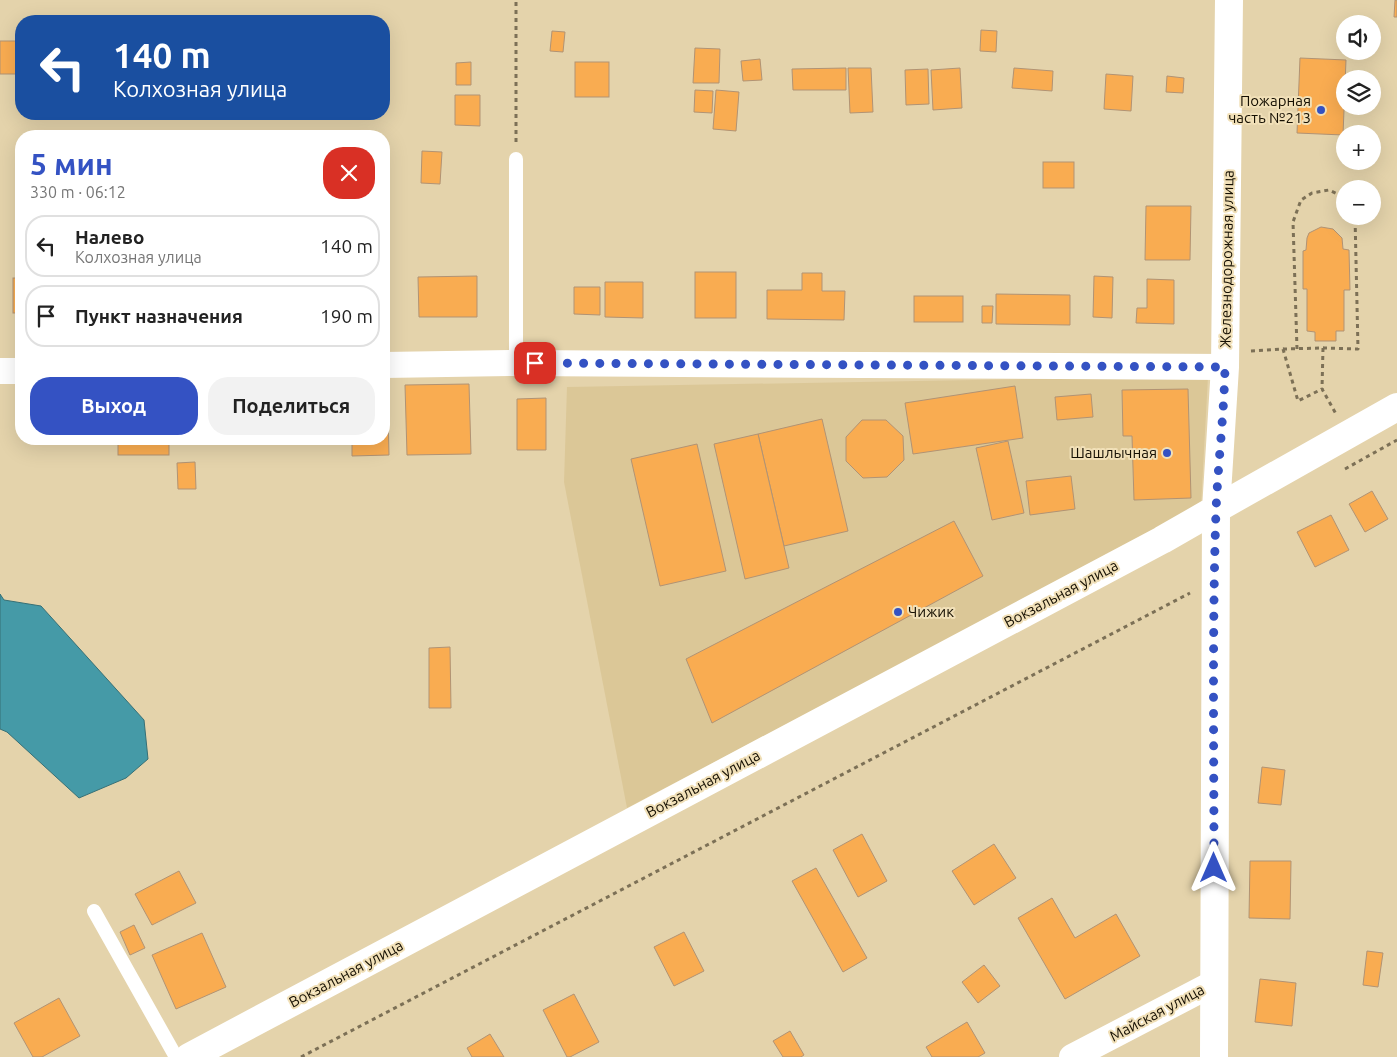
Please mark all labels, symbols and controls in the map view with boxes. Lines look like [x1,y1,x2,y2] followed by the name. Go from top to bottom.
[1336,15,1381,225] map controls
[1336,15,1381,60] button: sound
[30,35,95,100] icon: left
[113,35,211,75] text: 140 m
[1336,70,1381,115] button: layers
[113,76,287,101] text: Колхозная улица
[1229,92,1311,126] place label: Пожарная часть №213
[1315,104,1327,116] marker: Пожарная часть №213
[1336,125,1381,170] button: +
[30,147,113,181] text: 5 мин
[323,147,375,199] button: close
[1216,170,1237,348] street label: Железнодорожная улица
[1336,180,1381,225] button: −
[30,183,126,201] text: 330 m · 06:12
[75,226,144,248] text: Налево
[32,232,60,260] icon: left
[320,235,373,257] text: 140 m
[75,248,202,266] text: Колхозная улица
[32,302,60,330] icon: arrive
[75,305,243,327] text: Пункт назначения
[320,305,373,327] text: 190 m
[514,342,556,384] pin
[521,349,549,377] icon: arrive
[30,377,198,435] button: Выход
[208,377,375,435] button: Поделиться
[1070,444,1157,461] place label: Шашлычная
[1161,447,1173,459] marker: Шашлычная
[1001,556,1121,631] street label: Вокзальная улица
[908,603,954,620] place label: Чижик
[892,606,904,618] marker: Чижик
[643,746,763,821] street label: Вокзальная улица
[1187,841,1239,893] position arrow
[286,936,406,1011] street label: Вокзальная улица
[1107,981,1207,1045] street label: Майская улица

